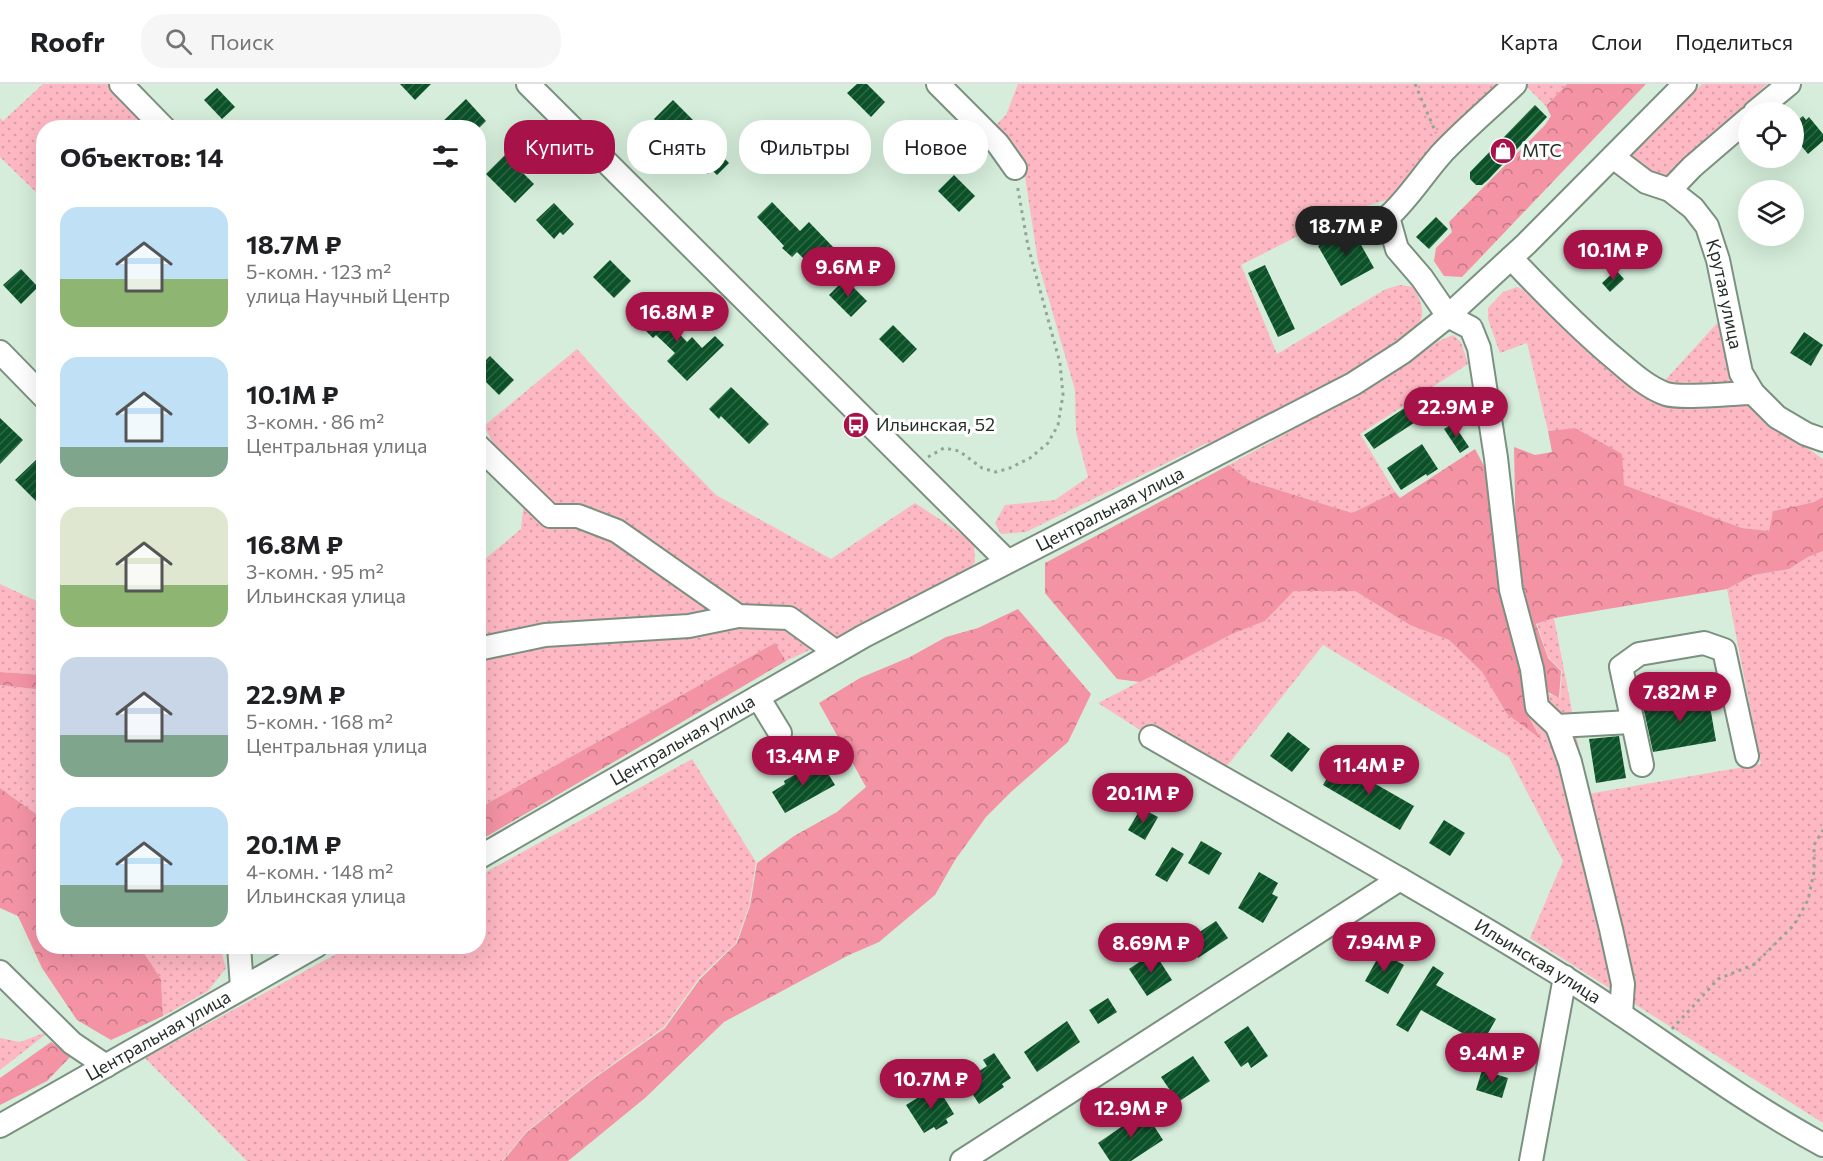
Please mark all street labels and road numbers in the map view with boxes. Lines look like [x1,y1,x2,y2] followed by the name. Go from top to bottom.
[1702,236,1748,351] street label: Крутая улица
[1032,461,1187,556] street label: Центральная улица
[606,689,758,790] street label: Центральная улица
[1471,914,1605,1008] street label: Ильинская улица
[81,985,234,1085] street label: Центральная улица

